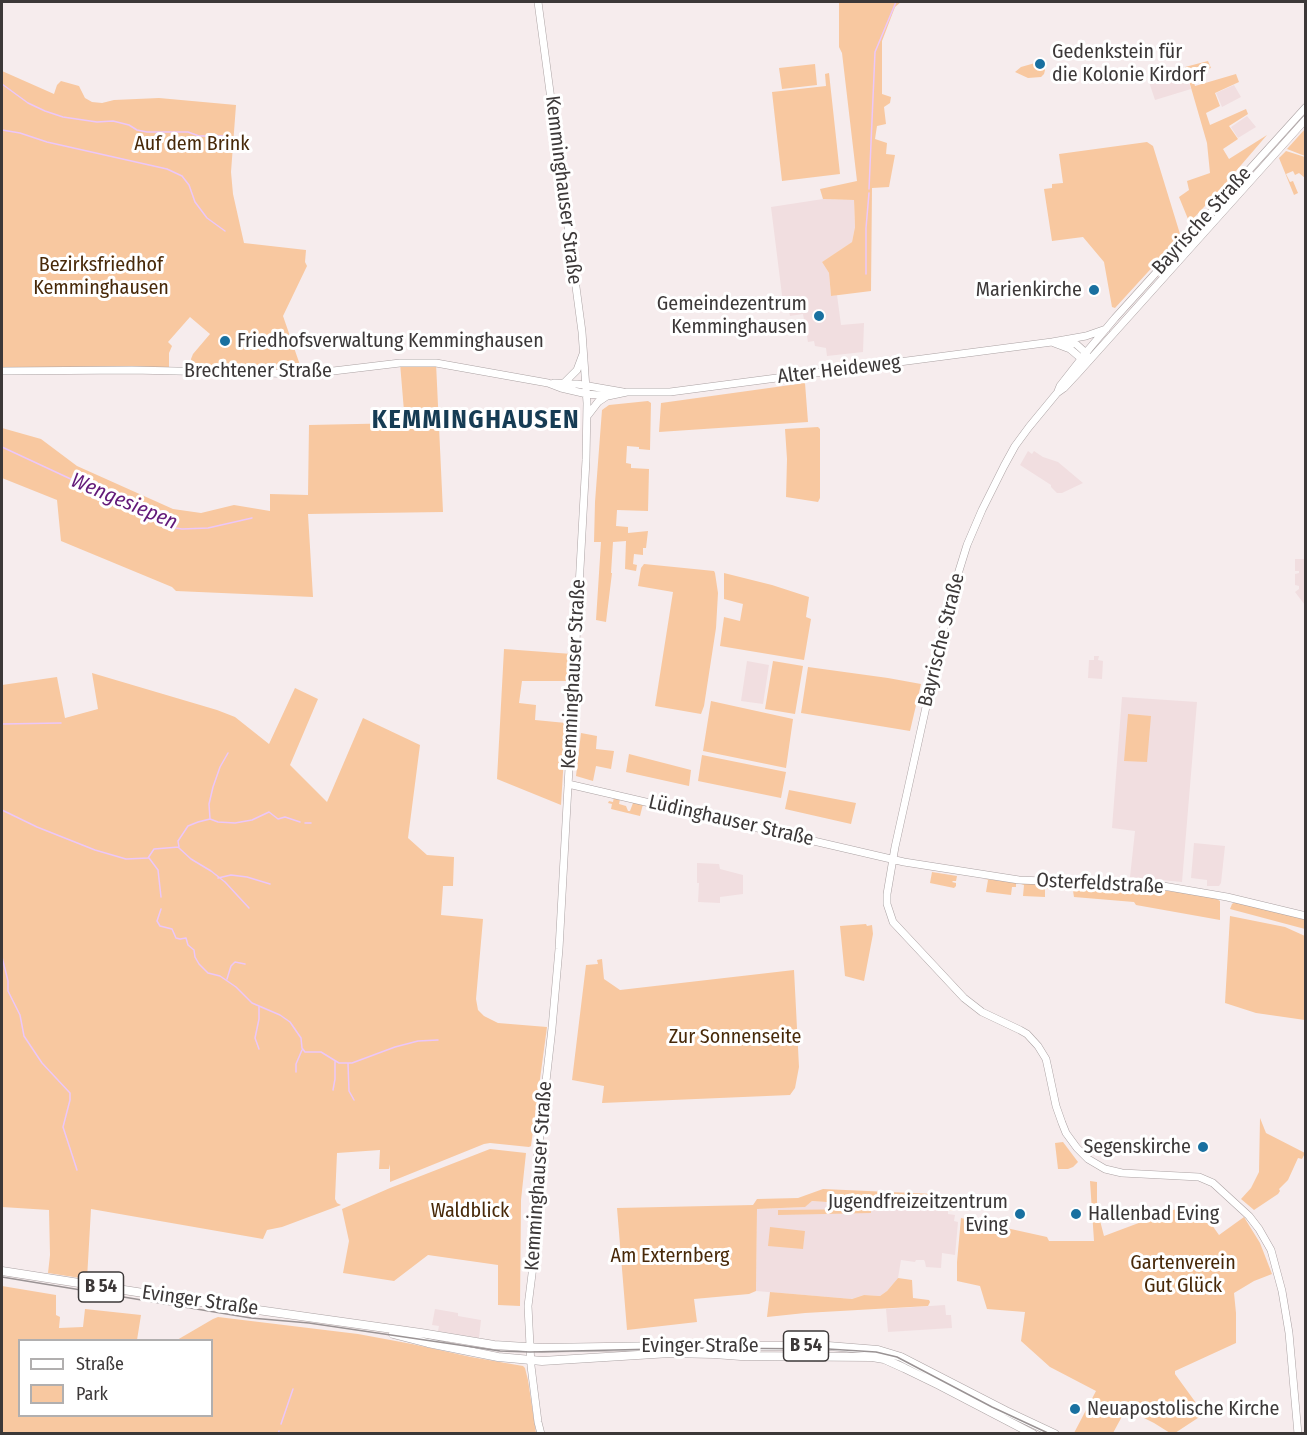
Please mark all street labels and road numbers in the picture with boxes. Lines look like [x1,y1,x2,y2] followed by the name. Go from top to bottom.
[540,94,586,286] street label: Kemminghauser Straße
[1147,162,1257,280] street label: Bayrische Straße
[776,351,902,389] street label: Alter Heideweg
[184,359,332,383] street label: Brechtener Straße
[914,571,970,709] street label: Bayrische Straße
[557,578,591,770] street label: Kemminghauser Straße
[646,790,816,852] street label: Lüdinghauser Straße
[1036,869,1164,899] street label: Osterfeldstraße
[520,1080,558,1272] street label: Kemminghauser Straße
[78,1272,124,1302] road number: B 54
[140,1281,260,1321] street label: Evinger Straße
[784,1331,828,1361] road number: B 54
[641,1334,759,1358] street label: Evinger Straße

